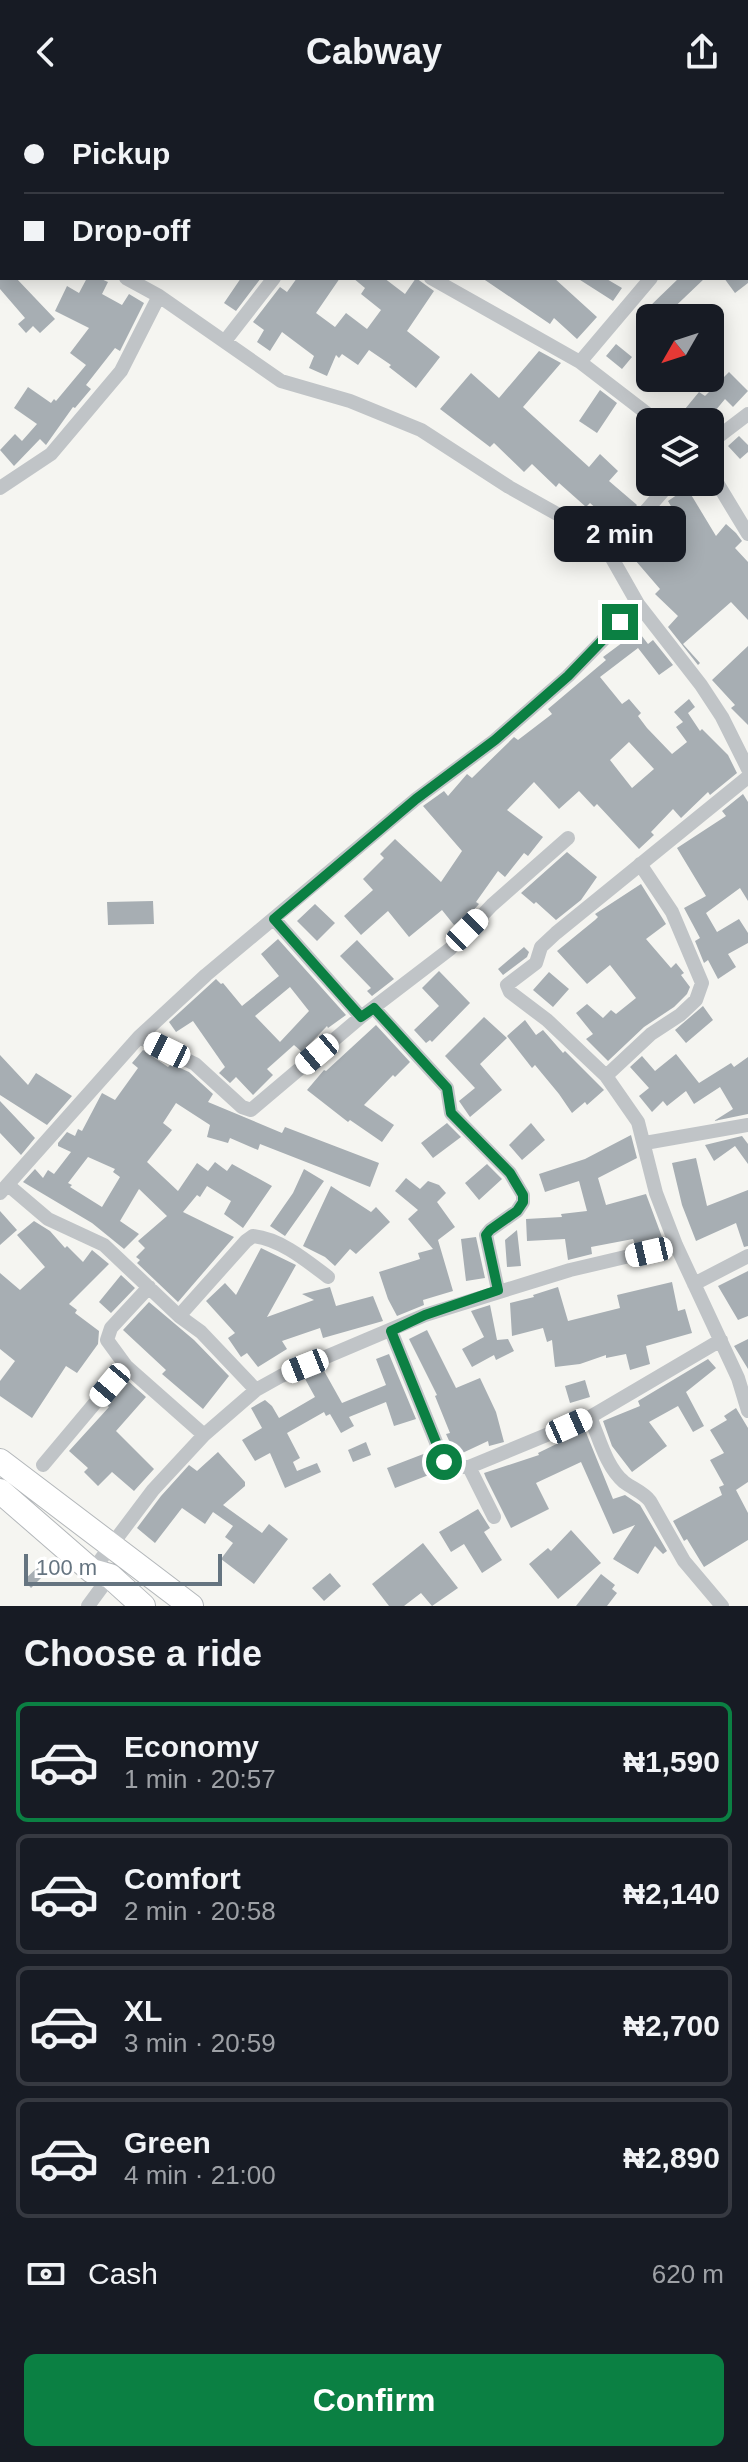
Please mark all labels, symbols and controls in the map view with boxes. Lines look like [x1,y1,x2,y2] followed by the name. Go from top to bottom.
[24,30,68,74] icon: back
[680,30,724,74] icon: share
[306,31,442,72] text: Cabway
[72,137,170,170] text: Pickup
[72,214,190,247] text: Drop-off
[636,304,724,392] north arrow
[636,304,724,496] map controls
[636,408,724,496] button: layers
[554,506,686,562] callout: 2 min
[586,519,654,549] text: 2 min
[602,604,638,640] route end
[442,905,492,955] car
[140,1029,194,1071] car
[291,1029,343,1079] car
[623,1235,675,1269] car
[278,1346,332,1386] car
[85,1359,135,1411] car
[542,1405,596,1447] car
[426,1444,462,1480] route start
[24,1550,222,1586] scale bar
[36,1555,97,1580] text: 100 m
[24,1633,262,1674] text: Choose a ride
[28,1726,100,1798] icon: car
[124,1730,259,1763] text: Economy
[623,1745,720,1778] text: ₦1,590
[124,1764,276,1794] text: 1 min · 20:57
[28,1858,100,1930] icon: car
[124,1862,241,1895] text: Comfort
[623,1877,720,1910] text: ₦2,140
[124,1896,276,1926] text: 2 min · 20:58
[28,1990,100,2062] icon: car
[124,1994,162,2027] text: XL
[623,2009,720,2042] text: ₦2,700
[124,2028,276,2058] text: 3 min · 20:59
[28,2122,100,2194] icon: car
[124,2126,211,2159] text: Green
[623,2141,720,2174] text: ₦2,890
[124,2160,276,2190] text: 4 min · 21:00
[24,2252,68,2296] icon: cash
[88,2257,158,2290] text: Cash
[652,2259,724,2289] text: 620 m
[24,2354,724,2446] button: Confirm

